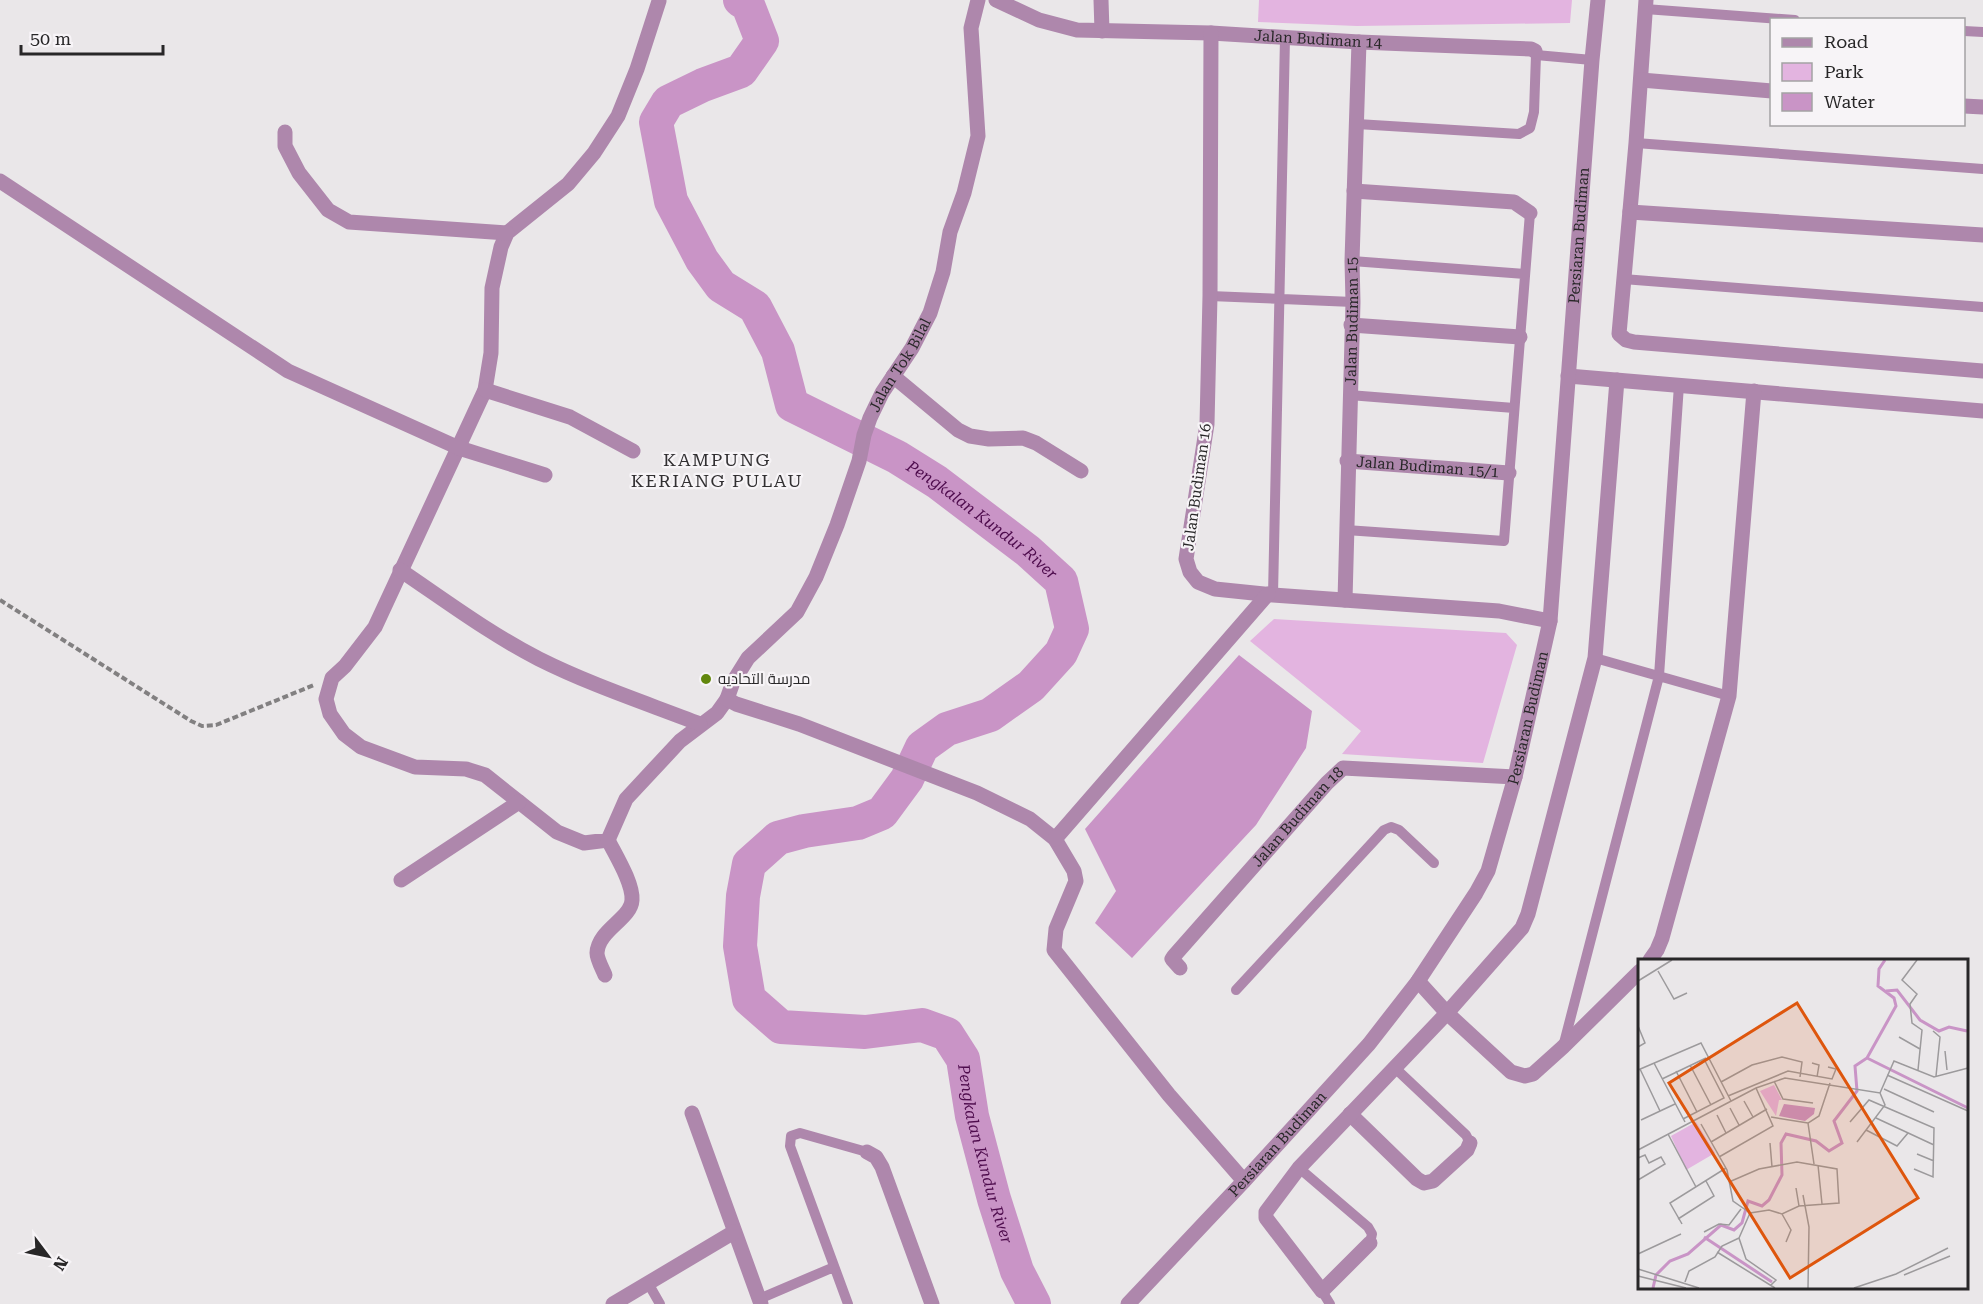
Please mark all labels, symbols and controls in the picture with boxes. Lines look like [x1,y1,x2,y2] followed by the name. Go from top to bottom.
[21,18,164,56] scale bar
[1770,18,1965,126] legend
[1253,27,1383,52] street label: Jalan Budiman 14
[30,28,71,49] text: 50 m
[1824,31,1869,52] text: Road
[1824,61,1864,82] text: Park
[1824,91,1875,112] text: Water
[1565,166,1593,304] street label: Persiaran Budiman
[1342,257,1362,385] street label: Jalan Budiman 15
[865,315,935,415] street label: Jalan Tok Bilal
[1179,422,1215,552] street label: Jalan Budiman 16
[631,449,803,491] district label: KAMPUNG KERIANG PULAU
[1356,453,1500,481] street label: Jalan Budiman 15/1
[902,456,1061,583] water label: Pengkalan Kundur River
[1504,649,1552,787] street label: Persiaran Budiman
[718,670,810,688] place label: مدرسة التحاديه
[699,672,713,686] marker: مدرسة التحاديه
[1248,763,1347,870] street label: Jalan Budiman 18
[1638,959,1968,1289] inset map
[954,1062,1017,1246] water label: Pengkalan Kundur River
[1225,1087,1331,1201] street label: Persiaran Budiman
[18,1226,78,1286] north arrow
[49,1253,72,1274] text: N

